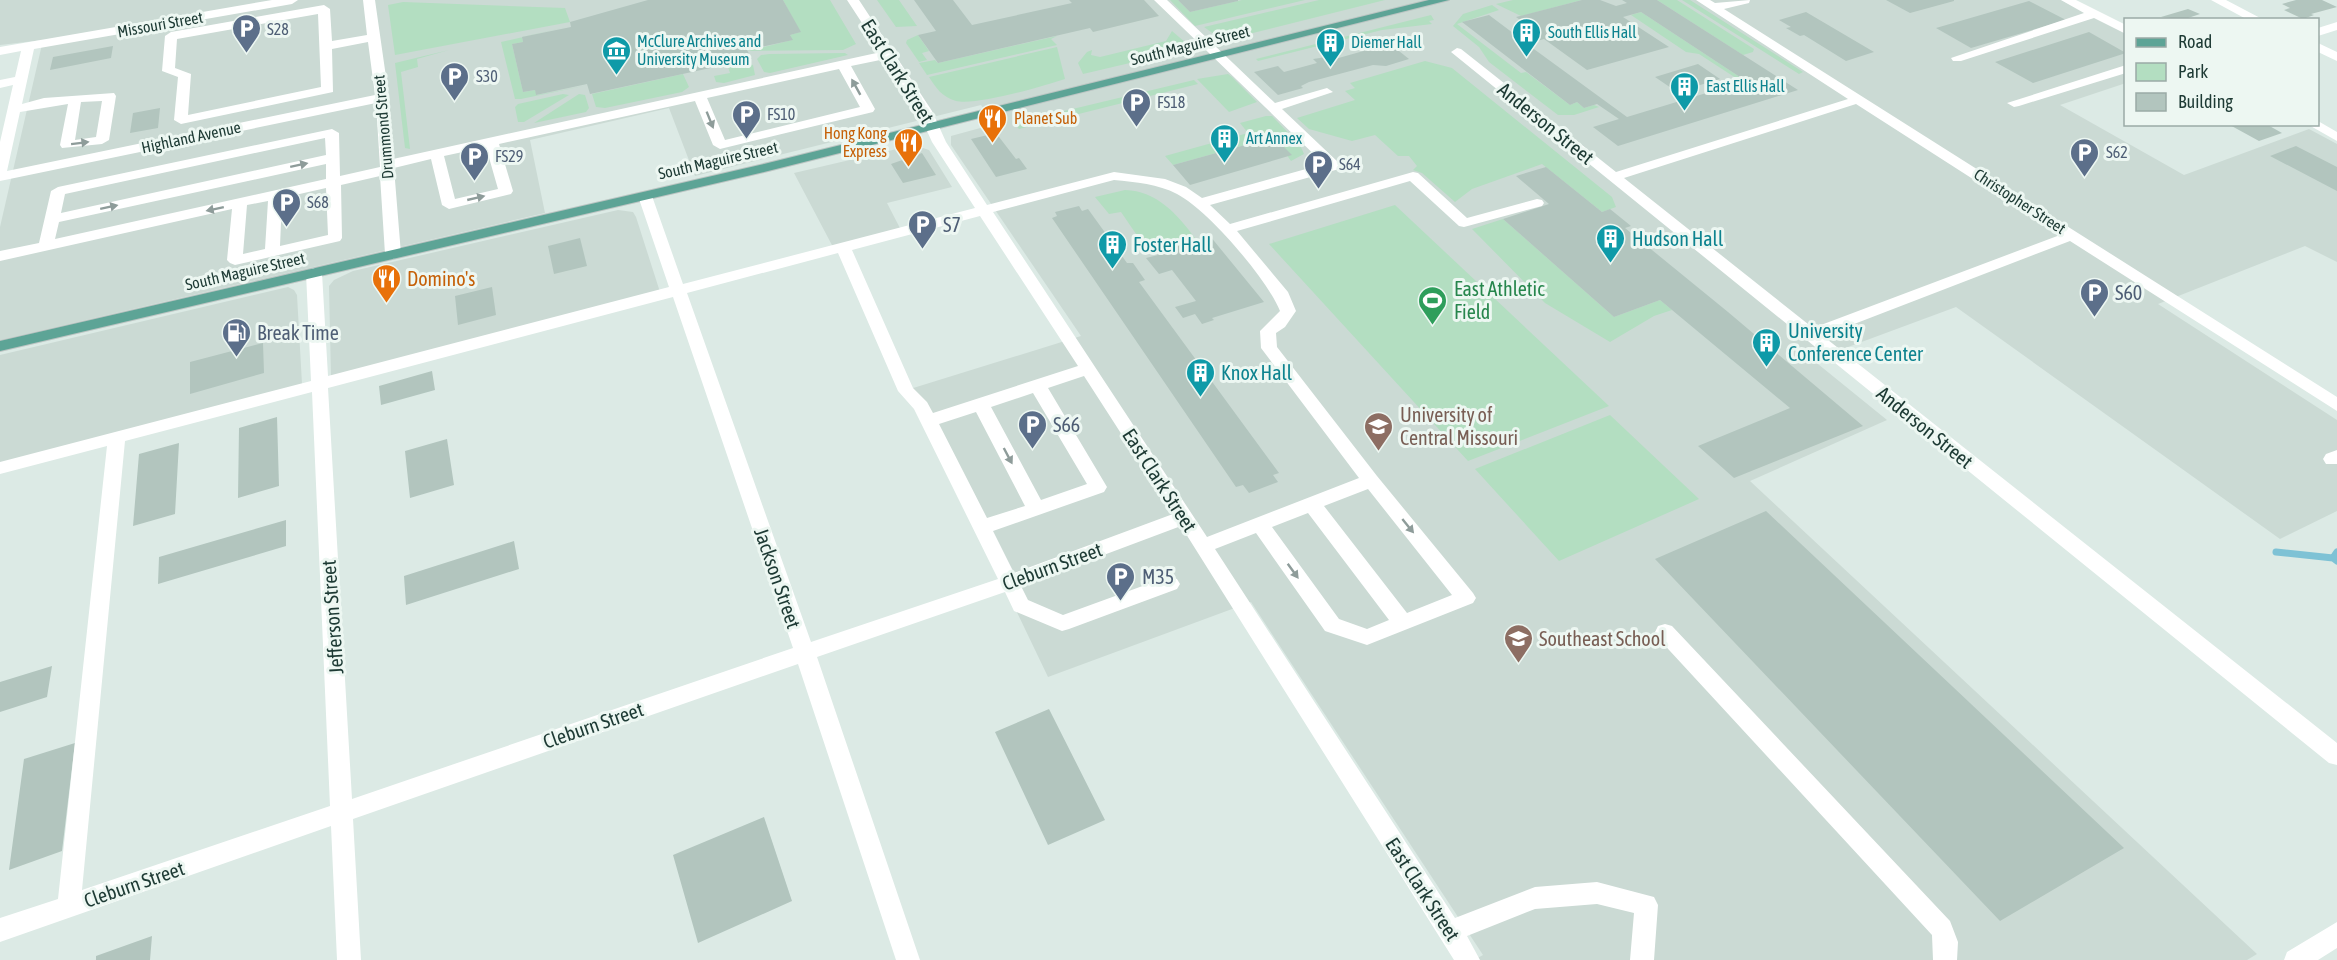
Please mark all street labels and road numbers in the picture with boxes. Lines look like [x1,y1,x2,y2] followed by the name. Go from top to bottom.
[116,8,205,40] street label: Missouri Street
[857,15,939,127] street label: East Clark Street
[1129,21,1252,69] street label: South Maguire Street
[369,74,397,180] street label: Drummond Street
[1493,77,1599,169] street label: Anderson Street
[140,118,243,157] street label: Highland Avenue
[656,137,780,183] street label: South Maguire Street
[1970,165,2070,238] street label: Christopher Street
[183,248,307,294] street label: South Maguire Street
[1872,381,1978,473] street label: Anderson Street
[1118,424,1202,536] street label: East Clark Street
[750,525,806,631] street label: Jackson Street
[999,537,1105,595] street label: Cleburn Street
[317,559,347,675] street label: Jefferson Street
[540,697,646,753] street label: Cleburn Street
[1381,833,1465,945] street label: East Clark Street
[81,856,187,912] street label: Cleburn Street

